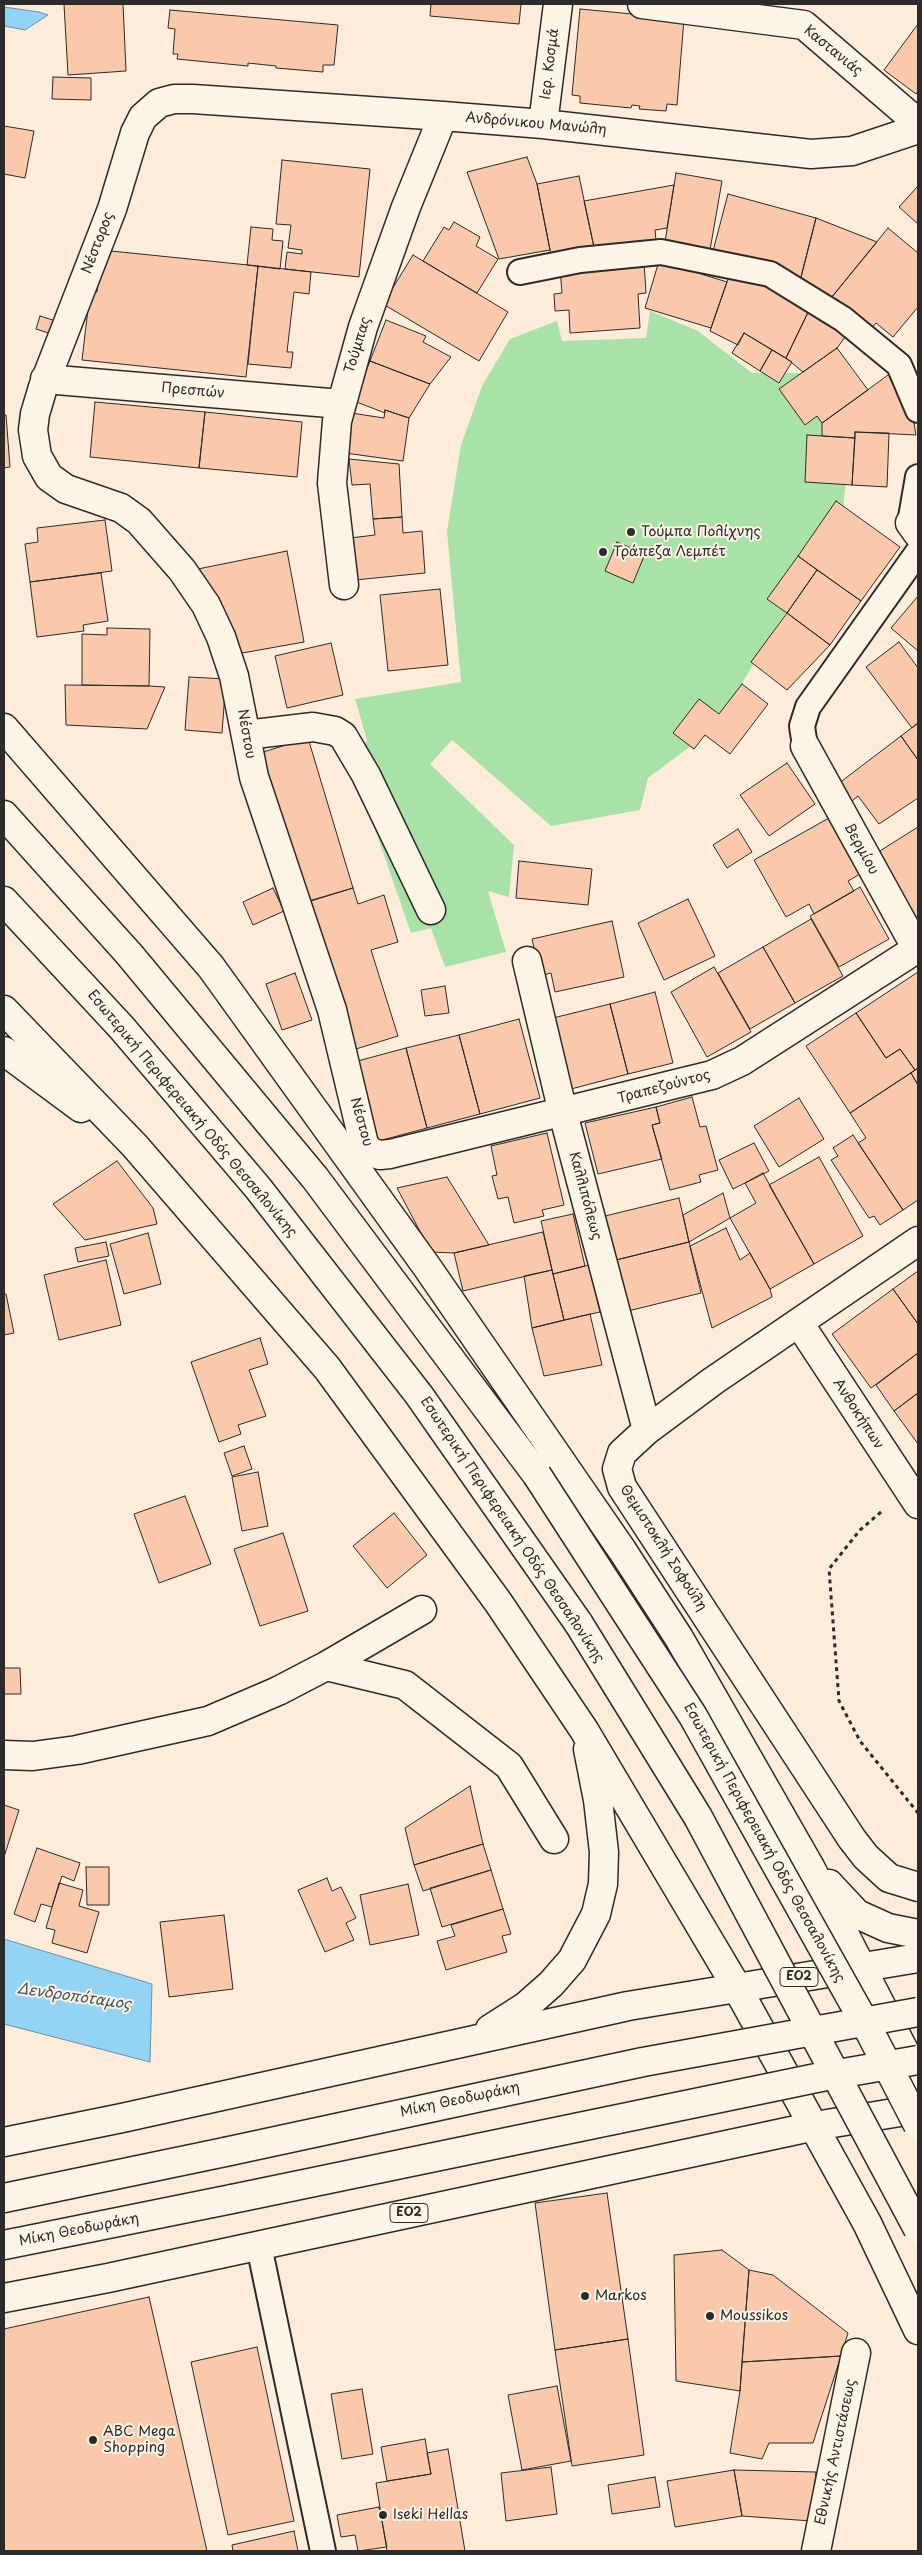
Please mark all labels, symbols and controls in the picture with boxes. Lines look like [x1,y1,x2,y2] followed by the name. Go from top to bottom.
[800,22,866,80] street label: Καστανιάς
[537,28,563,100] street label: Ιερ. Κοσμά
[465,109,607,139] street label: Ανδρόνικου Μανώλη
[79,210,117,276] street label: Νέστορος
[341,315,375,375] street label: Τούμπας
[161,380,225,402] street label: Πρεσπών
[641,524,761,540] place label: Τούμπα Πολίχνης
[625,526,637,538] marker: Τούμπα Πολίχνης
[613,544,726,560] place label: Τράπεζα Λεμπέτ
[597,546,609,558] marker: Τράπεζα Λεμπέτ
[233,708,259,760] street label: Νέστου
[840,820,882,878] street label: Βερμίου
[84,987,300,1241] street label: Εσωτερική Περιφερειακή Οδός Θεσσαλονίκης
[616,1067,712,1107] street label: Τραπεζούντος
[346,1096,376,1148] street label: Νέστου
[565,1150,605,1242] street label: Καλλιπόλεως
[829,1376,887,1452] street label: Ανθοκήπων
[416,1394,608,1666] street label: Εσωτερική Περιφερειακή Οδός Θεσσαλονίκης
[616,1482,710,1614] street label: Θεμιστοκλή Σοφούλη
[680,1700,848,1986] street label: Εσωτερική Περιφερειακή Οδός Θεσσαλονίκης
[780,1968,818,1986] road number: ΕΟ2
[16,1980,132,2014] water label: Δενδροπόταμος
[399,2079,521,2121] street label: Μίκη Θεοδωράκη
[390,2204,428,2222] road number: ΕΟ2
[18,2210,140,2250] street label: Μίκη Θεοδωράκη
[595,2288,647,2304] place label: Markos
[579,2290,591,2302] marker: Markos
[720,2308,788,2324] place label: Moussikos
[704,2310,716,2322] marker: Moussikos
[812,2377,860,2527] street label: Εθνικής Αντιστάσεως
[103,2424,175,2456] place label: ABC Mega Shopping
[87,2434,99,2446] marker: ABC Mega Shopping
[393,2507,468,2523] place label: Iseki Hellas
[377,2509,389,2521] marker: Iseki Hellas

